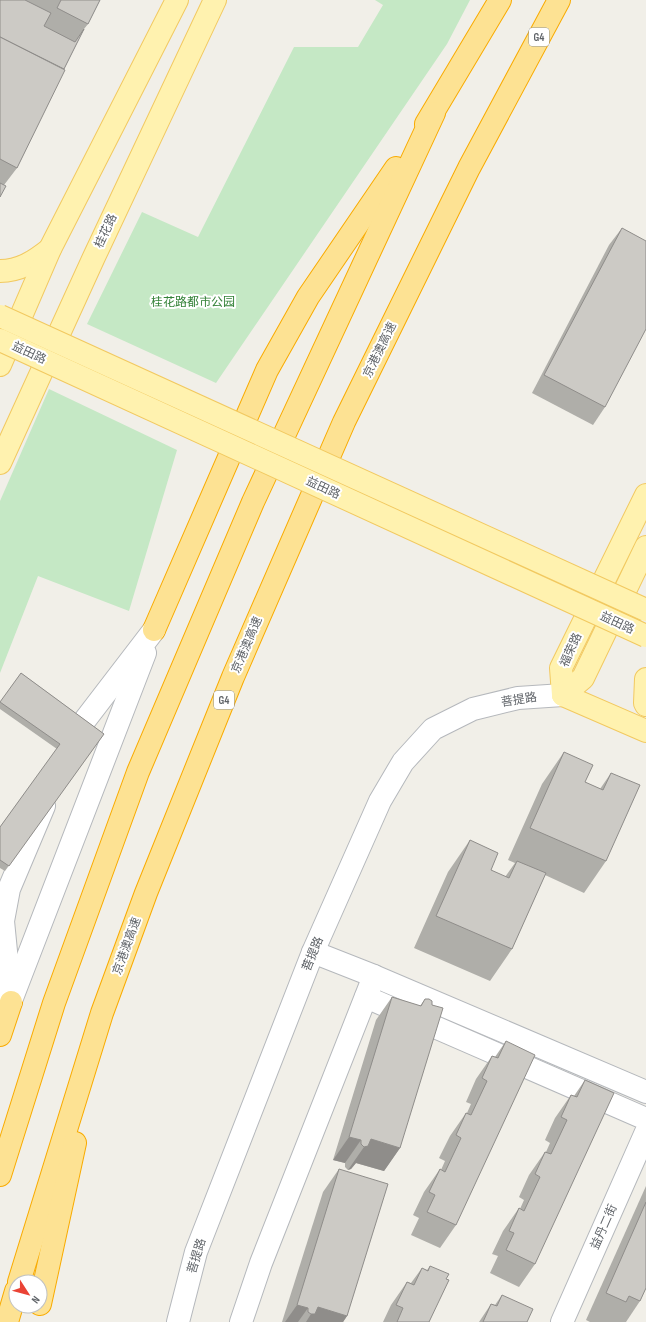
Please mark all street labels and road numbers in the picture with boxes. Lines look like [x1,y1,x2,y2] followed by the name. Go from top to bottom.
[529,28,549,46] road number: G4
[92,212,120,250] street label: 桂花路
[360,320,400,380] street label: 京港澳高速
[10,339,48,367] street label: 益田路
[304,474,342,502] street label: 益田路
[598,609,636,637] street label: 益田路
[228,614,266,676] street label: 京港澳高速
[557,630,585,670] street label: 福荣路
[500,690,538,710] street label: 菩提路
[214,691,234,709] road number: G4
[110,915,144,977] street label: 京港澳高速
[299,934,327,974] street label: 菩提路
[587,1202,621,1252] street label: 益丹二街
[185,1237,209,1275] street label: 菩提路

